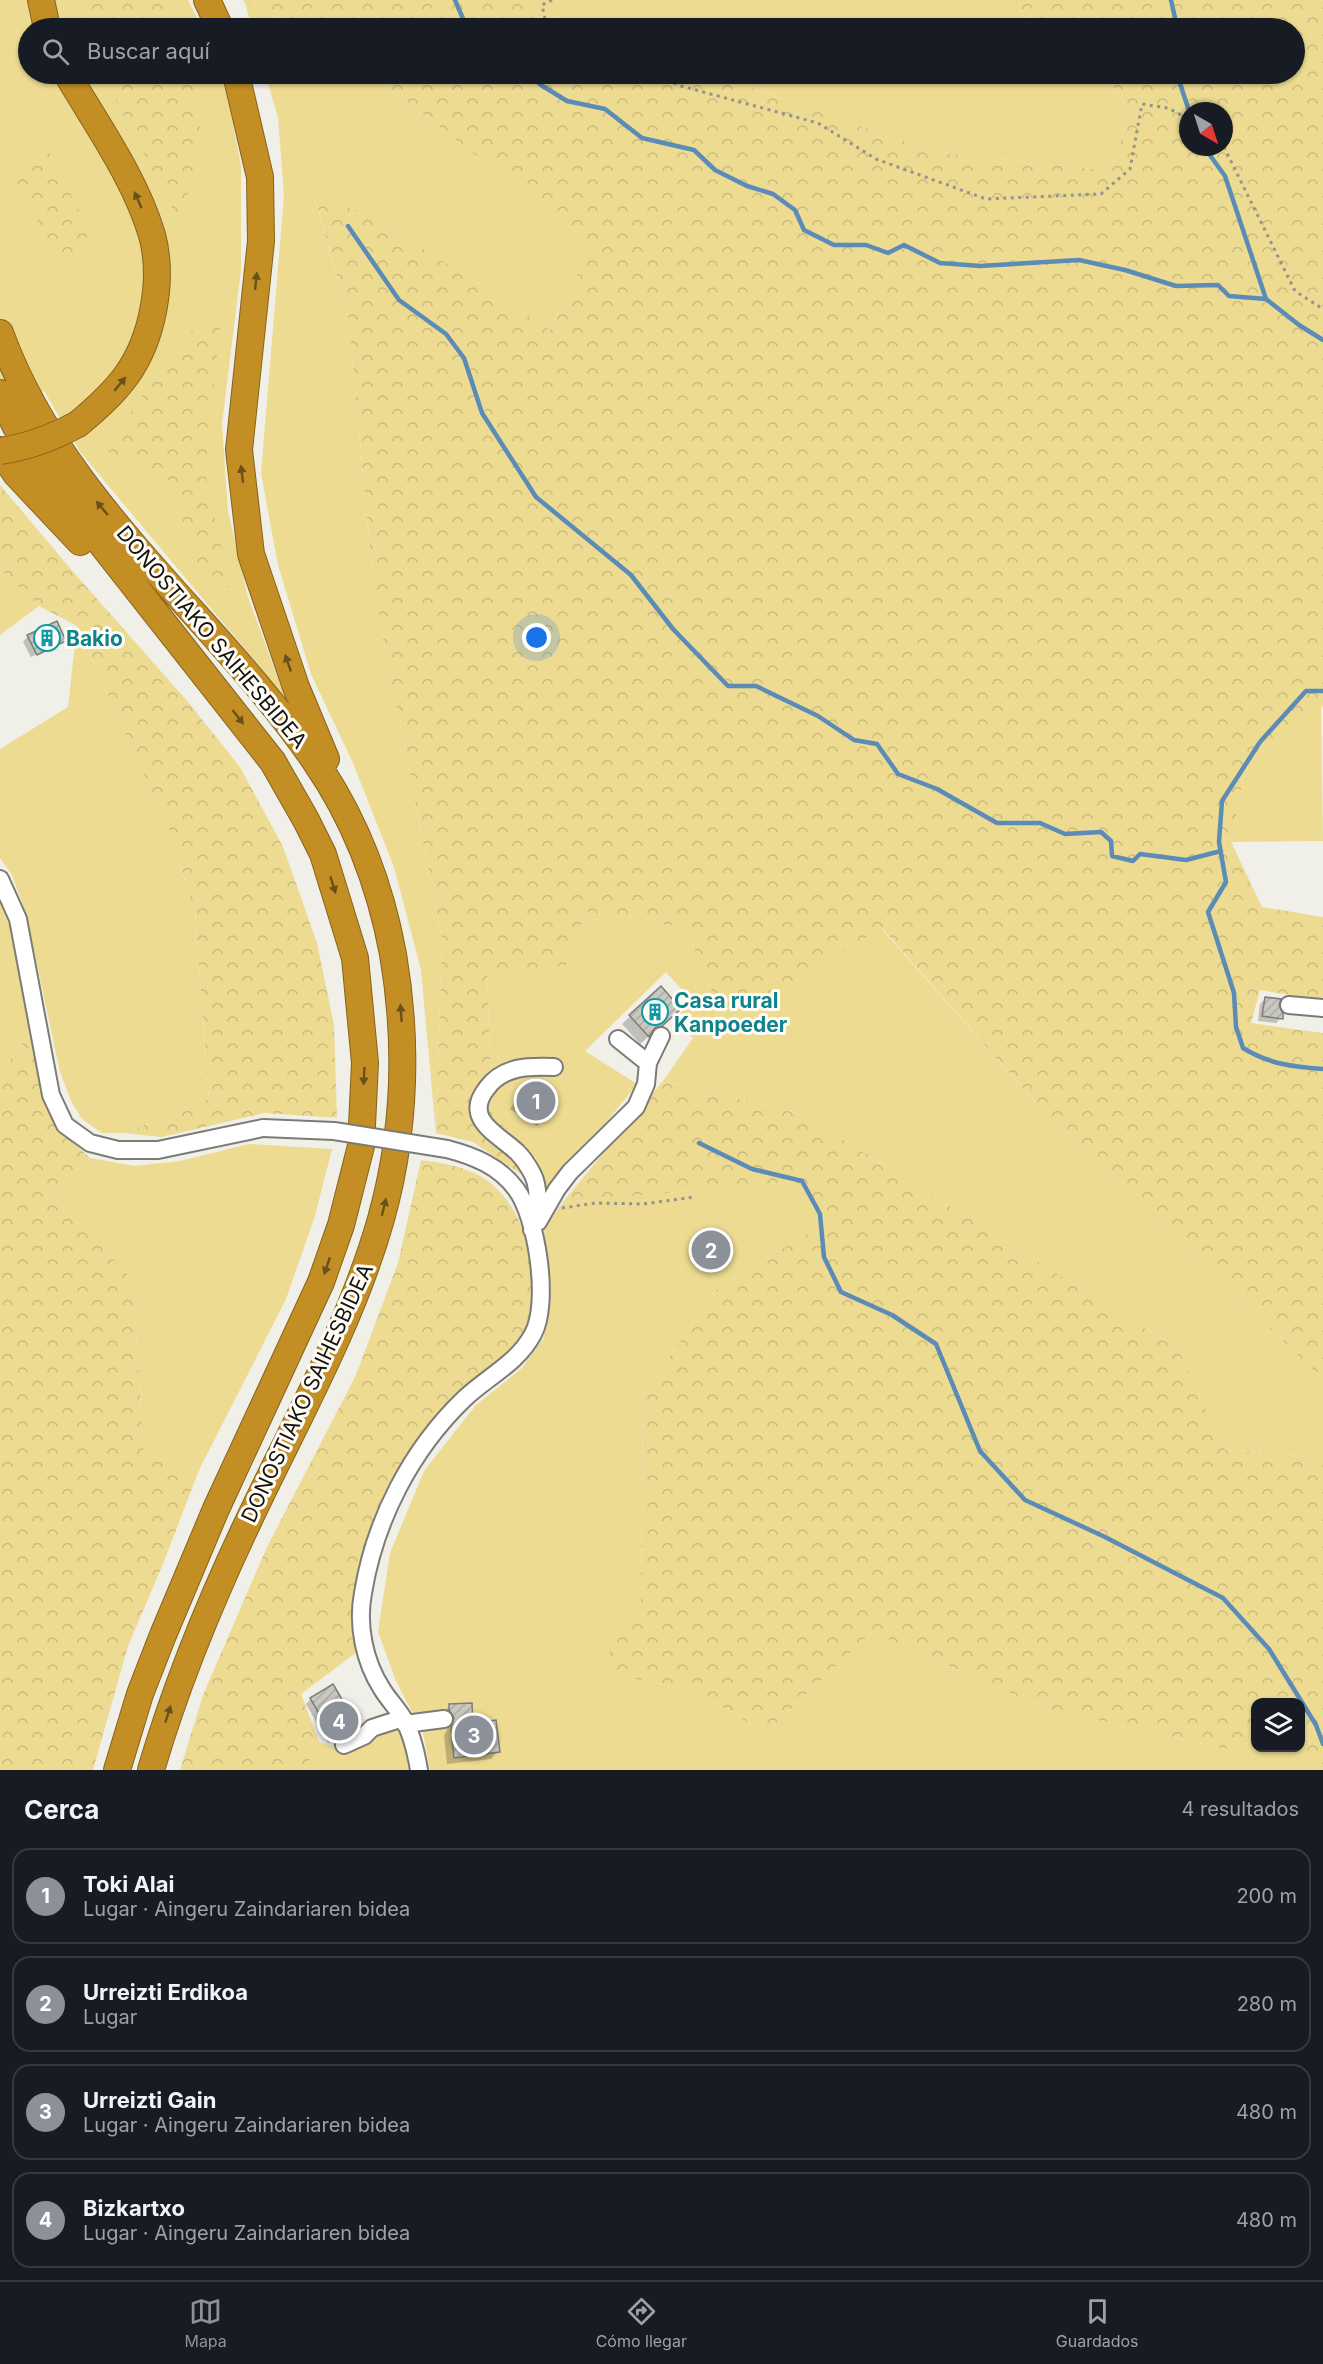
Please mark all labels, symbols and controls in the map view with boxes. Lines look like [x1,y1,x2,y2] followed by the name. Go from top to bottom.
[18,18,1305,84] search box
[39,35,72,68] icon: search
[87,38,210,64] text: Buscar aquí
[1179,102,1233,156] north arrow
[132,191,142,209] one-way arrow
[252,271,261,290] one-way arrow
[113,376,125,391] one-way arrow
[237,465,247,484] one-way arrow
[96,500,109,516] one-way arrow
[112,521,312,753] street label: DONOSTIAKO SAIHESBIDEA
[32,623,62,653] building icon: Bakio
[522,623,551,652] your location
[66,626,123,651] place label: Bakio
[283,654,293,672] one-way arrow
[231,709,243,724] one-way arrow
[329,876,338,894] one-way arrow
[674,988,788,1037] place label: Casa rural Kanpoeder
[640,997,670,1027] building icon: Casa rural Kanpoeder
[396,1004,405,1023] one-way arrow
[360,1067,369,1086] one-way arrow
[516,1078,556,1124] pin: 1
[380,1198,390,1216] one-way arrow
[692,1228,730,1272] pin: 2
[321,1258,331,1276] one-way arrow
[236,1260,378,1526] street label: DONOSTIAKO SAIHESBIDEA
[320,1698,358,1744] pin: 4
[1251,1698,1305,1752] map controls
[1251,1698,1305,1752] button: layers
[164,1705,173,1723] one-way arrow
[454,1712,494,1758] pin: 3
[24,1794,99,1825] text: Cerca
[1181,1797,1299,1821] text: 4 resultados
[83,1871,175,1897] text: Toki Alai
[41,1884,50,1908] text: 1
[1236,1884,1297,1908] text: 200 m
[83,1897,410,1921] text: Lugar · Aingeru Zaindariaren bidea
[83,1979,248,2005] text: Urreizti Erdikoa
[39,1992,52,2016] text: 2
[1237,1992,1297,2016] text: 280 m
[83,2005,137,2029] text: Lugar
[83,2087,216,2113] text: Urreizti Gain
[39,2100,52,2124] text: 3
[1236,2100,1297,2124] text: 480 m
[83,2113,410,2137] text: Lugar · Aingeru Zaindariaren bidea
[83,2195,185,2221] text: Bizkartxo
[39,2208,52,2232] text: 4
[1236,2208,1297,2232] text: 480 m
[83,2221,410,2245] text: Lugar · Aingeru Zaindariaren bidea
[184,2295,227,2351] tab: Mapa
[596,2295,687,2351] tab: Cómo llegar
[1056,2295,1139,2351] tab: Guardados

